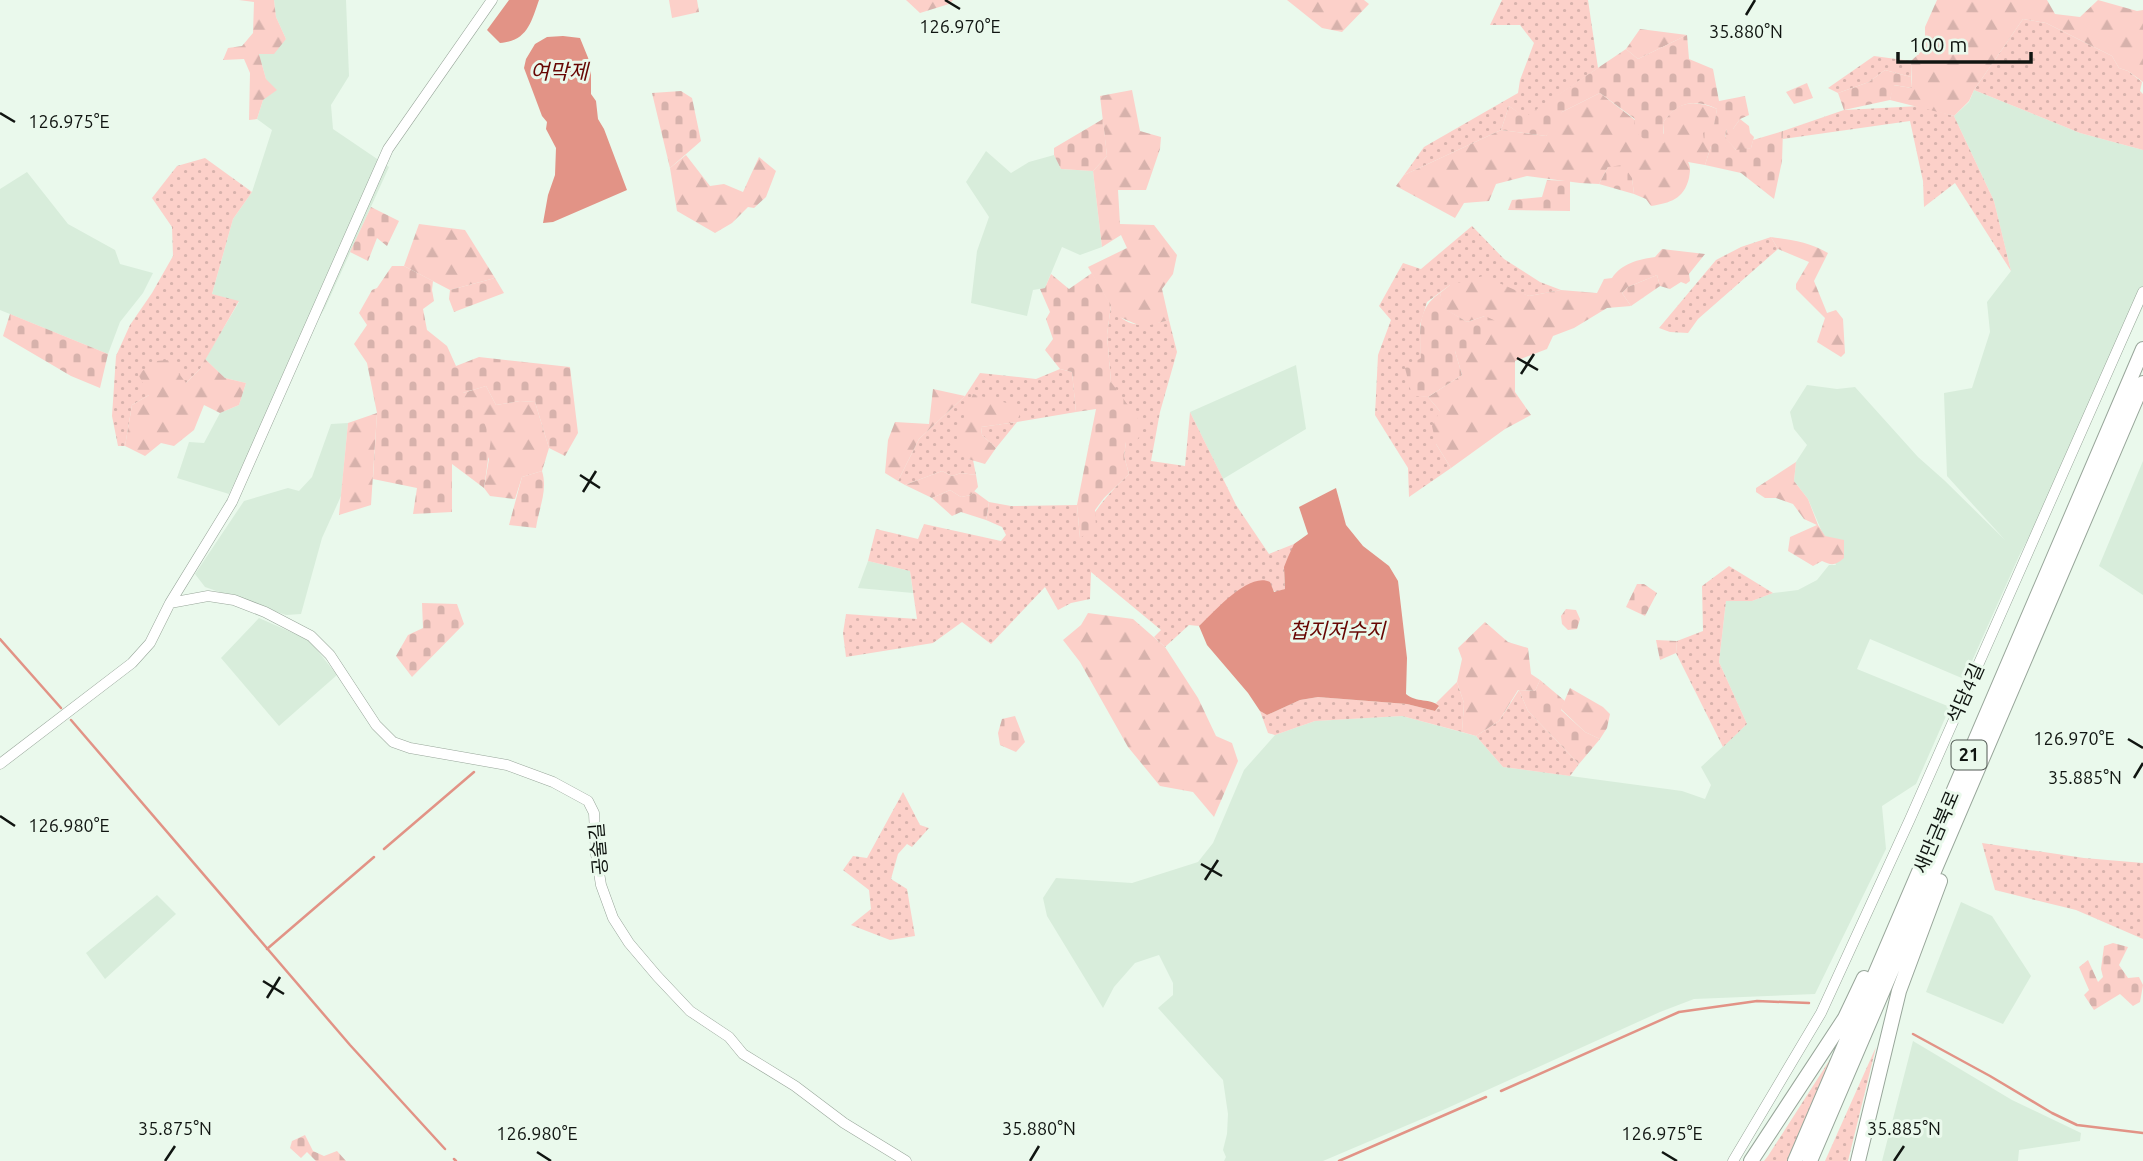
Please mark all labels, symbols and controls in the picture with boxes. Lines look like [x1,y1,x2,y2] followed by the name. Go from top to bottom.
[919,16,1001,36] text: 126.970°E
[1709,21,1783,41] text: 35.880°N
[1898,21,2031,65] scale bar
[1909,32,1967,56] text: 100 m
[530,59,591,83] water label: 여막제
[28,111,110,131] text: 126.975°E
[1289,618,1387,642] water label: 첩지저수지
[1942,660,1988,726] street label: 석담4길
[2033,728,2115,748] text: 126.970°E
[1952,740,1986,770] road number: 21
[2048,767,2122,787] text: 35.885°N
[1909,787,1963,877] street label: 새만금북로
[28,815,110,835] text: 126.980°E
[585,822,611,876] street label: 공술길
[138,1118,212,1138] text: 35.875°N
[1002,1118,1076,1138] text: 35.880°N
[1867,1118,1941,1138] text: 35.885°N
[496,1123,578,1143] text: 126.980°E
[1621,1123,1703,1143] text: 126.975°E

